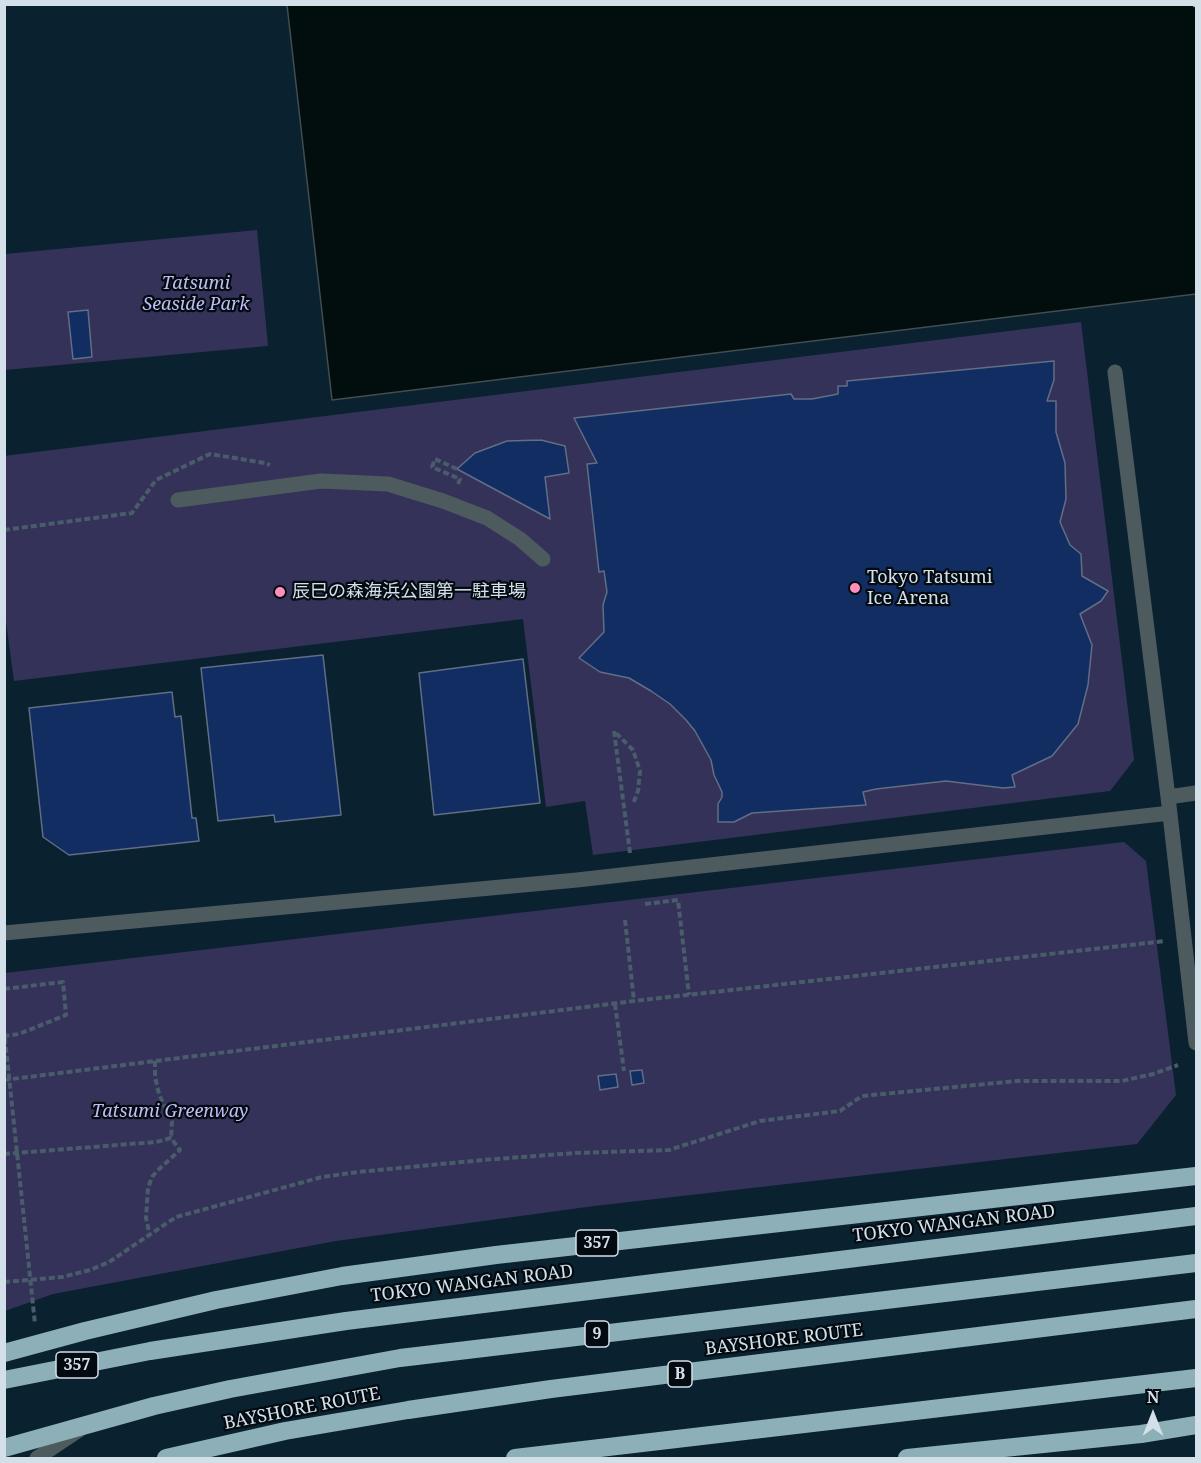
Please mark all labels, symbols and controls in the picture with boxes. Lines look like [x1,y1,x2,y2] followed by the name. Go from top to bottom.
[142,273,250,316] park label: Tatsumi Seaside Park
[867,567,993,610] place label: Tokyo Tatsumi Ice Arena
[292,581,526,603] place label: 辰巳の森海浜公園第一駐車場
[848,581,862,595] marker: Tokyo Tatsumi Ice Arena
[273,585,287,599] marker: 辰巳の森海浜公園第一駐車場
[92,1101,248,1123] park label: Tatsumi Greenway
[852,1201,1056,1247] street label: TOKYO WANGAN ROAD
[576,1230,618,1256] road number: 357
[370,1261,574,1307] street label: TOKYO WANGAN ROAD
[704,1320,864,1360] street label: BAYSHORE ROUTE
[585,1321,609,1347] road number: 9
[56,1352,98,1378] road number: 357
[668,1361,692,1387] road number: B
[222,1383,382,1435] street label: BAYSHORE ROUTE
[1123,1385,1183,1445] north arrow
[1147,1386,1159,1408] text: N

